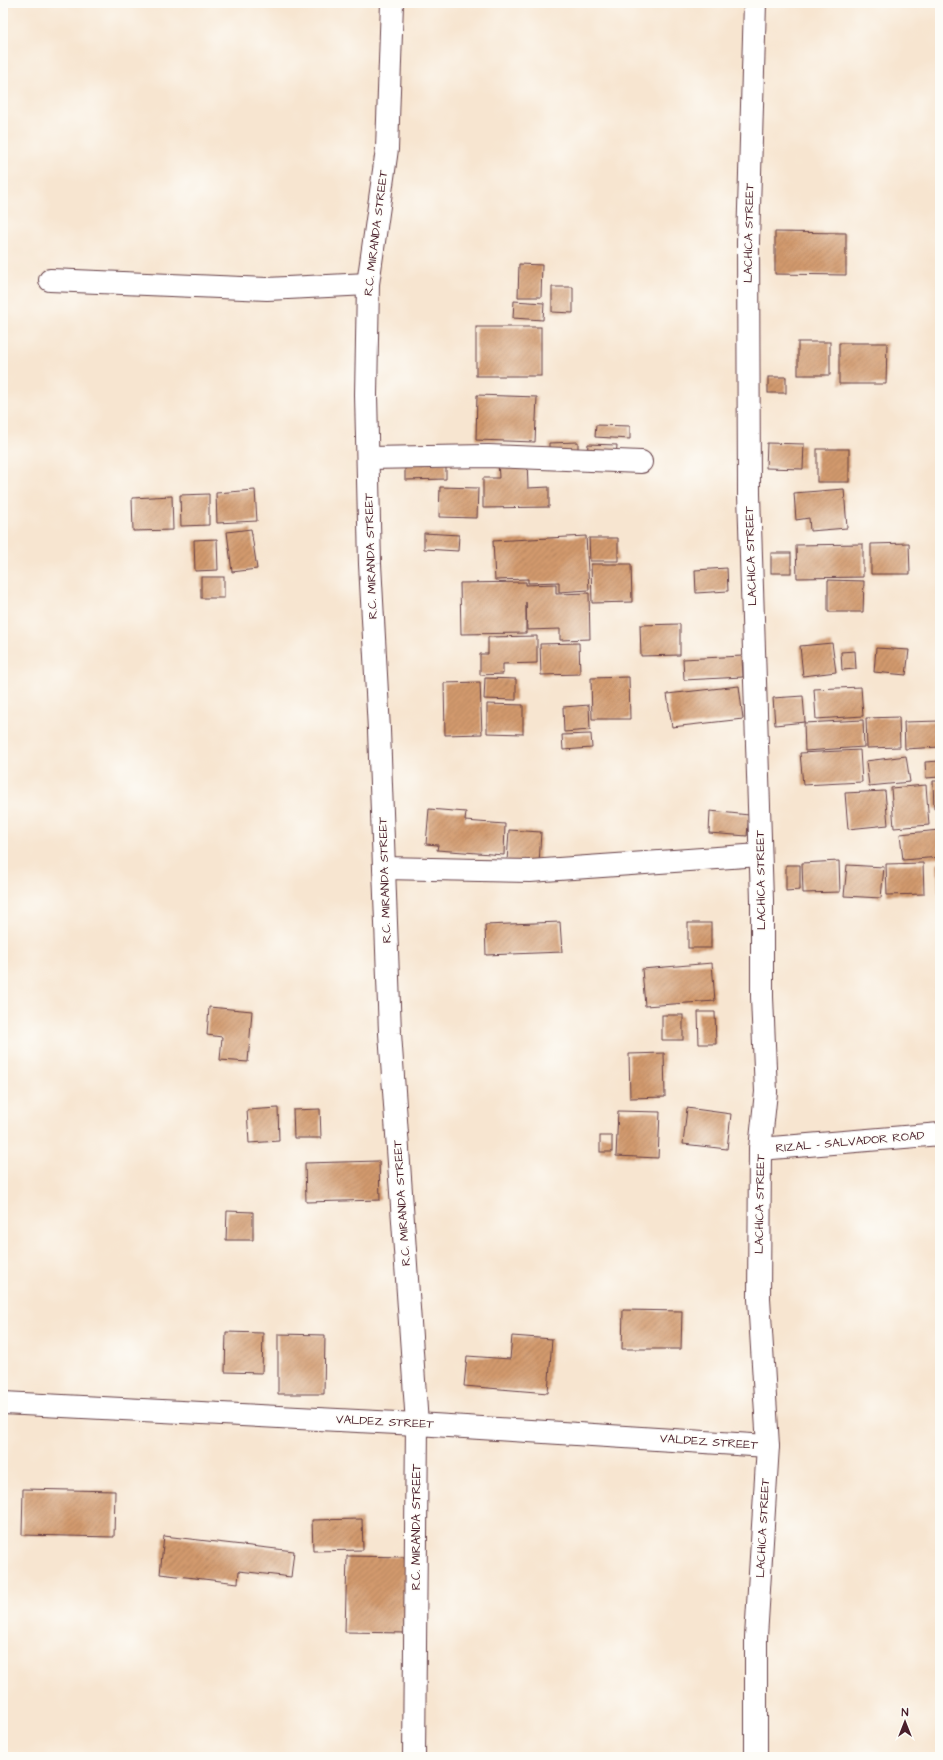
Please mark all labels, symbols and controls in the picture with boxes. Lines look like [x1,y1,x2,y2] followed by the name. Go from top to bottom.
[360,169,392,297] street label: R.C. MIRANDA STREET
[740,182,758,283] street label: LACHICA STREET
[360,492,382,619] street label: R.C. MIRANDA STREET
[741,505,761,606] street label: LACHICA STREET
[374,816,396,943] street label: R.C. MIRANDA STREET
[752,829,770,930] street label: LACHICA STREET
[775,1127,925,1157] street label: RIZAL - SALVADOR ROAD
[389,1139,415,1267] street label: R.C. MIRANDA STREET
[751,1153,769,1254] street label: LACHICA STREET
[336,1411,435,1433] street label: VALDEZ STREET
[660,1430,759,1454] street label: VALDEZ STREET
[408,1463,425,1590] street label: R.C. MIRANDA STREET
[752,1477,774,1578] street label: LACHICA STREET
[885,1702,925,1742] north arrow
[902,1705,909,1720] text: N

